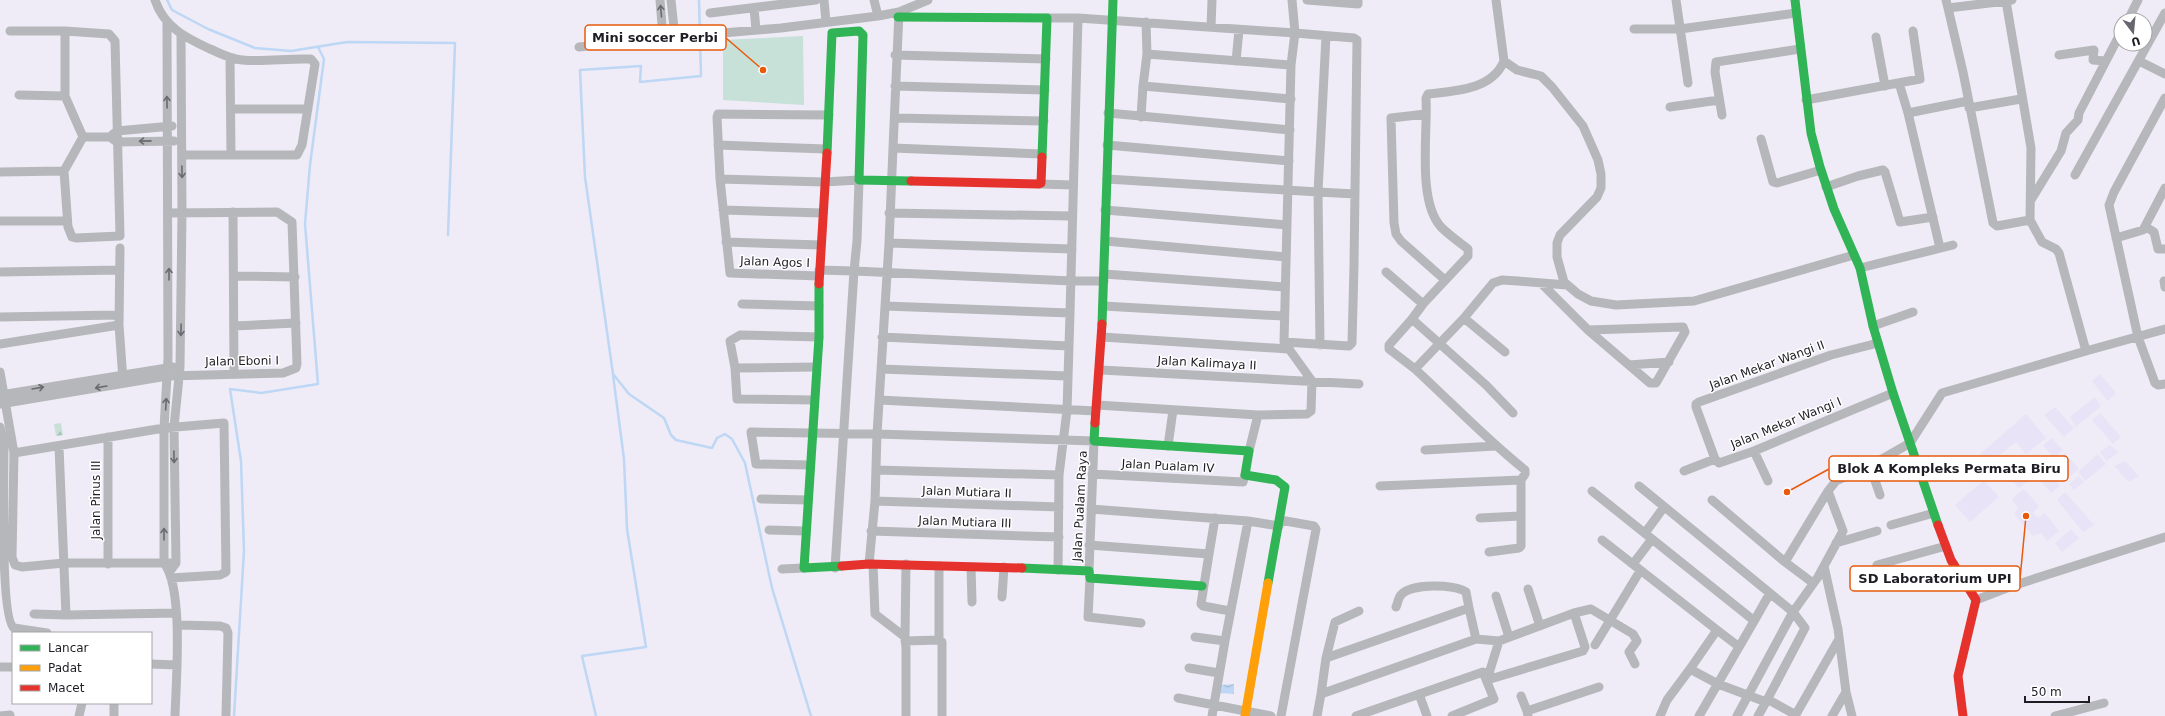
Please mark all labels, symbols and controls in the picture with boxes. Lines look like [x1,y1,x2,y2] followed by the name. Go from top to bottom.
[657,5,664,18] one-way arrow
[2113,12,2153,52] north arrow
[585,25,726,50] callout: Mini soccer Perbi
[592,30,718,45] text: Mini soccer Perbi
[2130,34,2142,49] text: U
[163,96,171,109] one-way arrow
[139,138,152,145] one-way arrow
[178,165,186,178] one-way arrow
[739,254,810,270] street label: Jalan Agos I
[165,268,172,281] one-way arrow
[177,323,185,336] one-way arrow
[1707,338,1826,393] street label: Jalan Mekar Wangi II
[204,353,279,369] street label: Jalan Eboni I
[1156,353,1257,373] street label: Jalan Kalimaya II
[95,383,108,391] one-way arrow
[32,384,45,392] one-way arrow
[1728,394,1843,452] street label: Jalan Mekar Wangi I
[162,398,169,411] one-way arrow
[170,450,178,463] one-way arrow
[1070,450,1090,563] street label: Jalan Pualam Raya
[1829,456,2068,481] callout: Blok A Kompleks Permata Biru
[1120,457,1216,475] street label: Jalan Pualam IV
[89,460,103,541] street label: Jalan Pinus III
[1837,461,2061,476] text: Blok A Kompleks Permata Biru
[921,483,1012,501] street label: Jalan Mutiara II
[917,513,1012,531] street label: Jalan Mutiara III
[160,528,168,541] one-way arrow
[1850,566,2020,591] callout: SD Laboratorium UPI
[1858,571,2012,586] text: SD Laboratorium UPI
[12,632,152,704] legend
[48,641,89,655] text: Lancar
[48,661,82,675] text: Padat
[2025,678,2089,704] scale bar
[48,681,85,695] text: Macet
[2031,685,2062,699] text: 50 m

